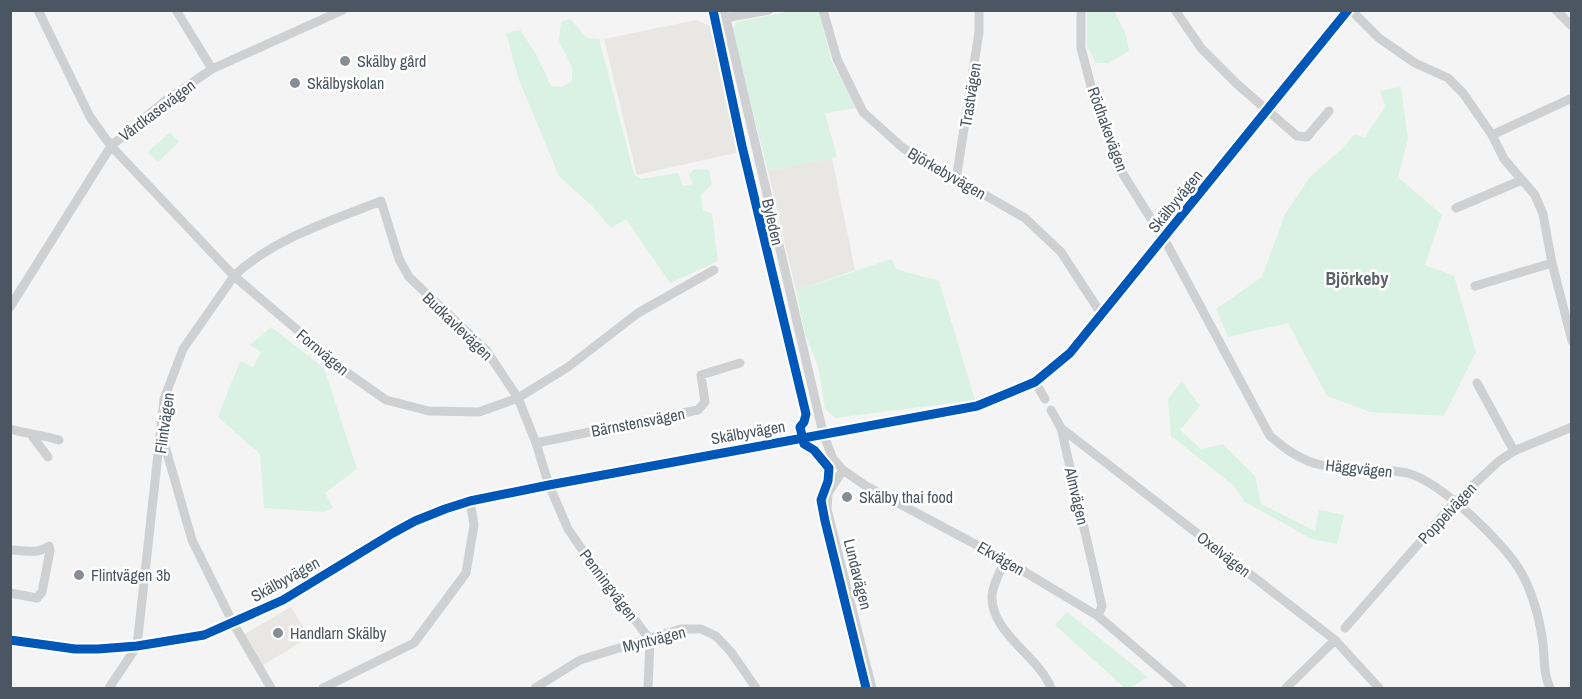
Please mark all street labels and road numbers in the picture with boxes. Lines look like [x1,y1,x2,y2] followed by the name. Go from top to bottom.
[954,61,986,129] street label: Trastvägen
[114,74,200,146] street label: Vårdkasevägen
[1083,84,1133,174] street label: Rödhakevägen
[904,142,990,204] street label: Björkebyvägen
[1143,165,1207,237] street label: Skälbyvägen
[757,196,789,248] street label: Byleden
[418,287,498,365] street label: Budkavlevägen
[292,324,354,380] street label: Fornvägen
[149,391,179,455] street label: Flintvägen
[589,402,687,442] street label: Bärnstensvägen
[709,415,787,449] street label: Skälbyvägen
[1324,454,1394,482] street label: Häggvägen
[1059,464,1094,527] street label: Almvägen
[1413,477,1481,549] street label: Poppelvägen
[1193,526,1255,582] street label: Oxelvägen
[839,536,877,612] street label: Lundavägen
[973,536,1029,580] street label: Ekvägen
[575,545,643,625] street label: Penningvägen
[247,551,323,607] street label: Skälbyvägen
[620,621,688,657] street label: Myntvägen

